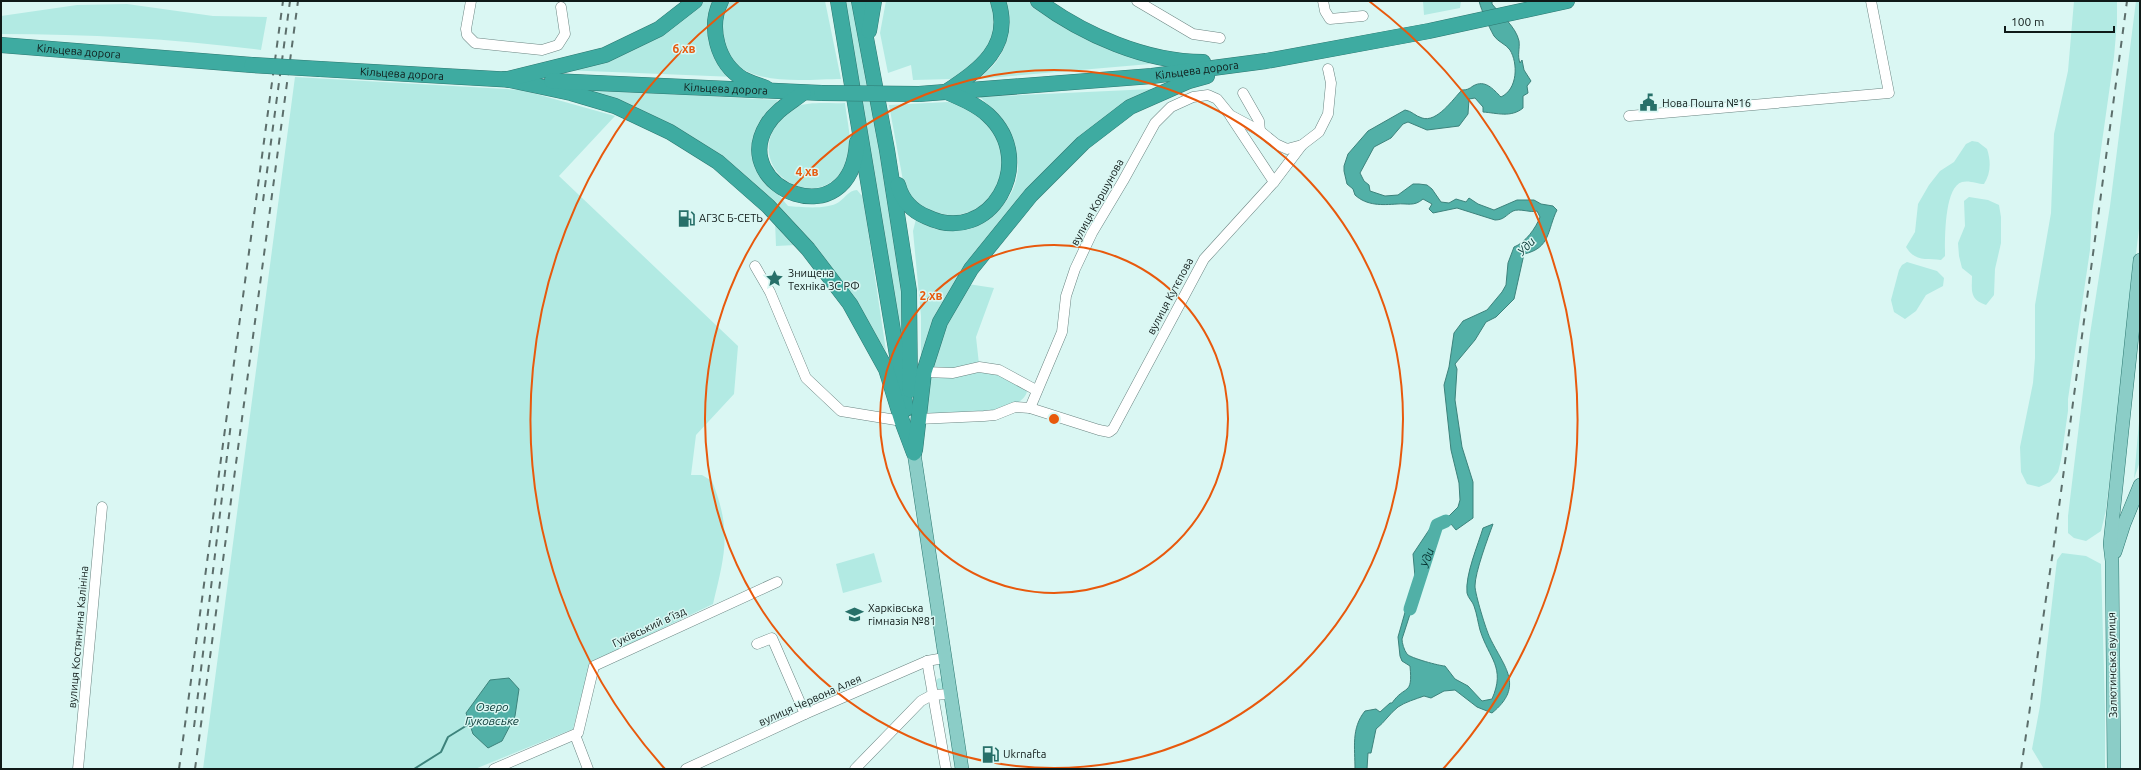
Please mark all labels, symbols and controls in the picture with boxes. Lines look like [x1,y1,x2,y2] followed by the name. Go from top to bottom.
[2005,8,2114,34] scale bar
[2011,15,2044,28] text: 100 m
[36,42,121,61] street label: Кільцева дорога
[672,42,696,55] text: 6 хв
[1154,59,1239,82] street label: Кільцева дорога
[360,65,444,82] street label: Кільцева дорога
[684,81,768,97] street label: Кільцева дорога
[1639,93,1659,113] public building icon: Нова Пошта №16
[1662,97,1751,109] place label: Нова Пошта №16
[1068,157,1126,247] street label: вулиця Коршунова
[795,165,819,178] text: 4 хв
[676,208,696,228] fuel station icon: АГЗС Б-СЕТЬ
[699,212,763,224] place label: АГЗС Б-СЕТЬ
[1514,234,1538,258] water label: Уди
[1145,255,1195,337] street label: вулиця Кутєпова
[788,267,860,292] place label: Знищена Техніка ЗС РФ
[765,269,785,289] place icon: Знищена Техніка ЗС РФ
[919,289,943,302] text: 2 хв
[1047,412,1061,426] centre of rings
[1417,546,1436,570] water label: Уди
[66,565,90,709] street label: вулиця Костянтина Калініна
[868,602,936,627] place label: Харківська гімназія №81
[610,604,688,649] street label: Гуківський в’їзд
[845,604,865,624] school or university icon: Харківська гімназія №81
[2105,612,2119,718] street label: Залютинська вулиця
[757,672,863,728] street label: вулиця Червона Алея
[465,700,519,727] water label: Озеро Гуковське
[980,744,1000,764] fuel station icon: Ukrnafta
[1003,748,1046,760] place label: Ukrnafta

